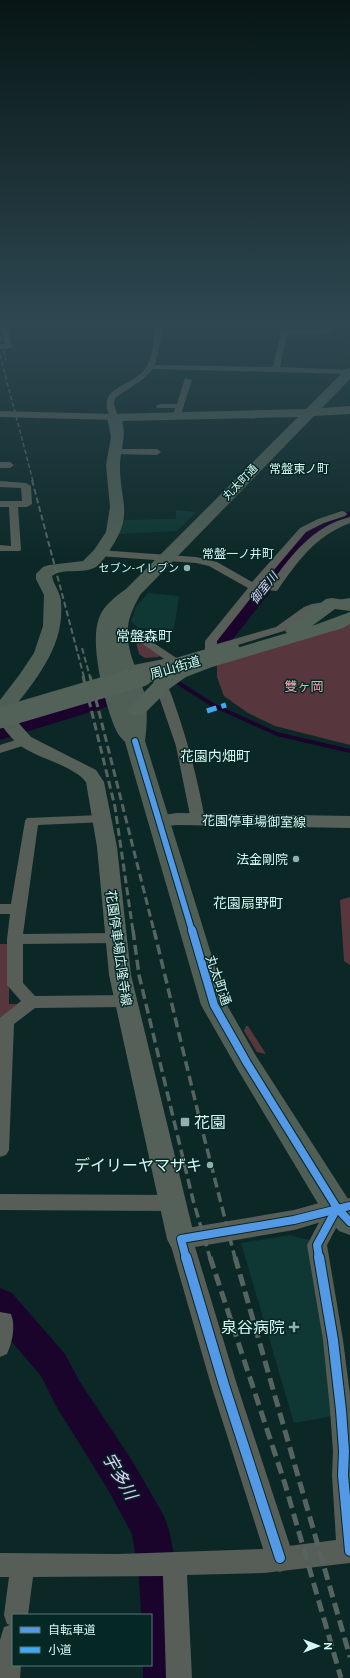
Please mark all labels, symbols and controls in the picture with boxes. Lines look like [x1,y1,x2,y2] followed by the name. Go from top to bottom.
[220,462,260,502] street label: 丸太町通
[269,462,329,475] district label: 常盤東ノ町
[202,547,274,560] district label: 常盤一ノ井町
[99,562,179,574] place label: セブン-イレブン
[182,563,192,573] marker: セブン-イレブン
[247,568,281,606] water label: 御室川
[116,628,172,644] district label: 常盤森町
[148,653,202,681] street label: 周山街道
[284,679,324,693] park label: 雙ヶ岡
[180,748,250,764] district label: 花園内畑町
[202,813,306,829] street label: 花園停車場御室線
[236,852,288,866] place label: 法金剛院
[291,854,301,864] marker: 法金剛院
[104,889,134,1007] street label: 花園停車場広隆寺線
[213,895,283,911] district label: 花園扇野町
[204,953,234,1007] street label: 丸太町通
[194,1113,226,1131] place label: 花園
[179,1116,191,1128] marker: 花園
[74,1156,202,1174] place label: デイリーヤマザキ
[205,1160,215,1170] marker: デイリーヤマザキ
[221,1318,285,1336] place label: 泉谷病院
[288,1321,300,1333] marker: 泉谷病院
[99,1449,142,1504] water label: 宇多川
[12,1614,152,1666] legend
[48,1623,96,1636] text: 自転車道
[298,1626,338,1666] north arrow
[322,1642,334,1650] text: N
[48,1643,72,1656] text: 小道

